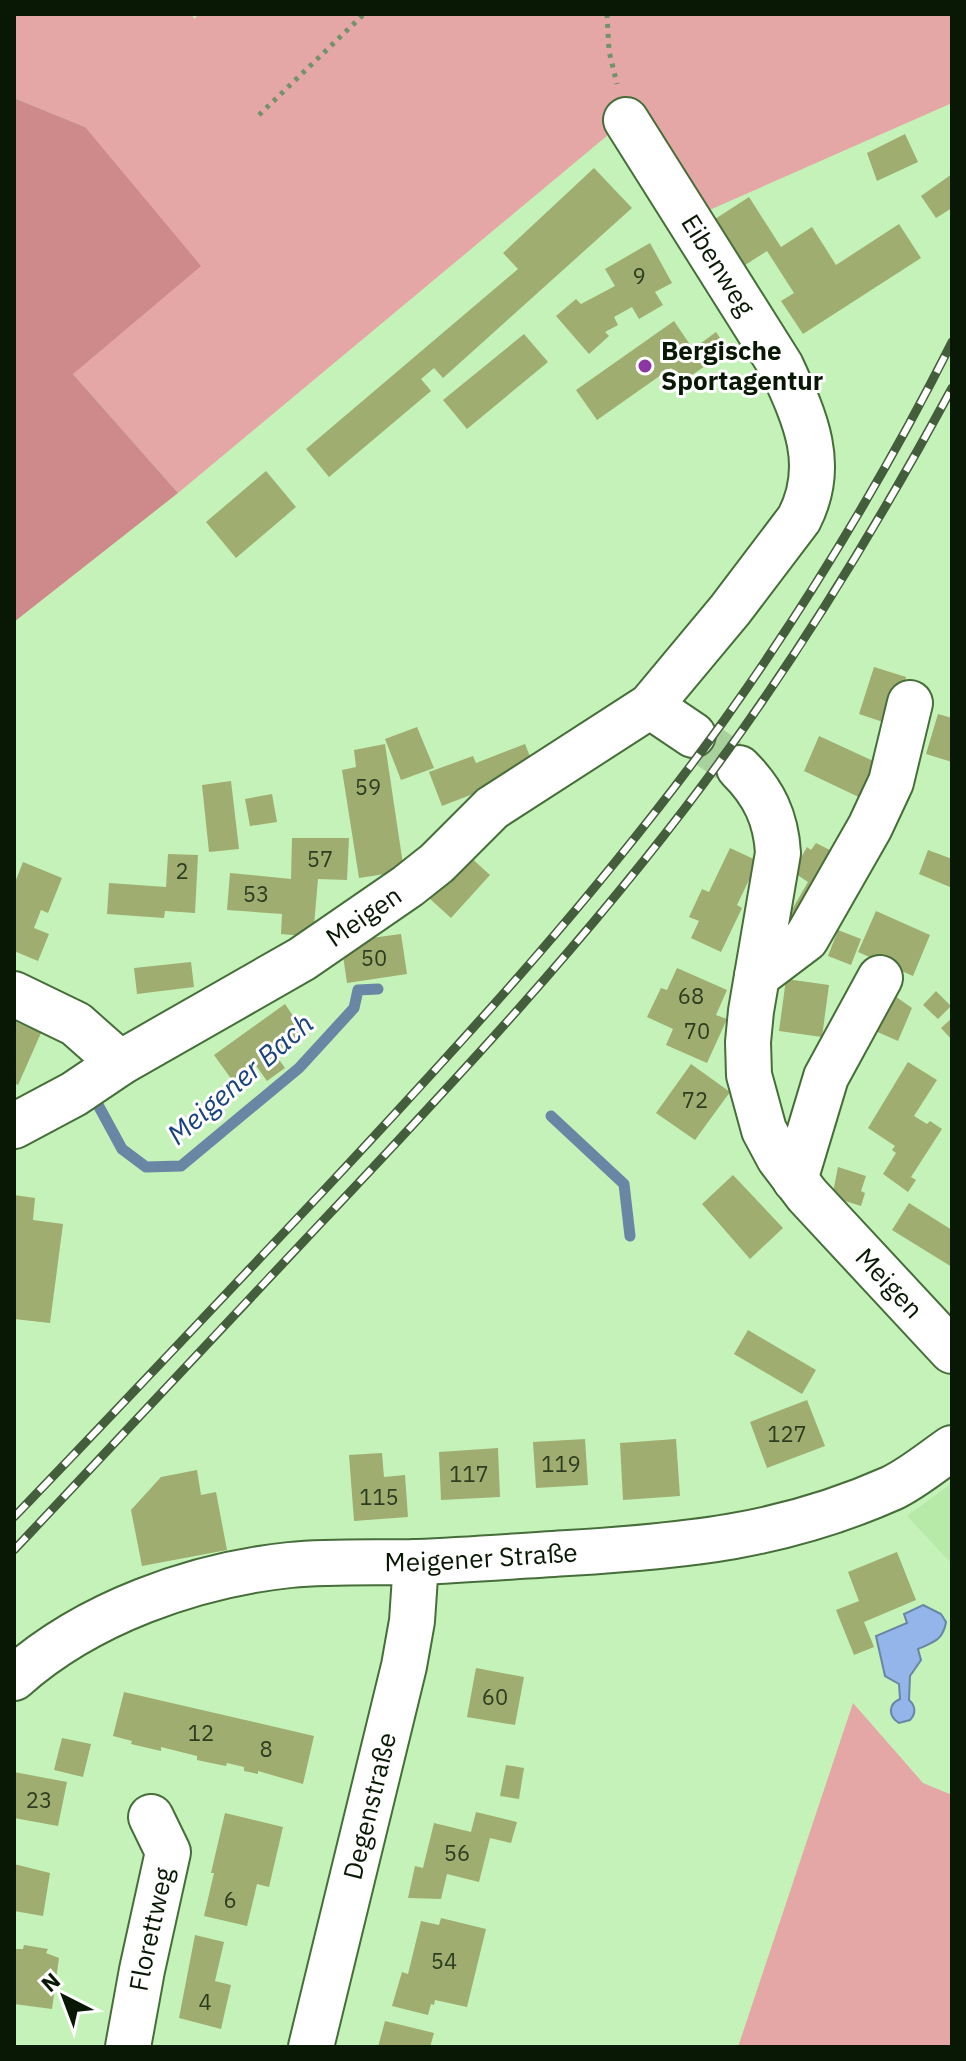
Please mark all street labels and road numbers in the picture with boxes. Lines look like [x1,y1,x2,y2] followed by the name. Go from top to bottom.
[674,207,763,322] street label: Eibenweg
[319,878,408,954] street label: Meigen
[849,1240,931,1325] street label: Meigen
[384,1534,578,1578] street label: Meigener Straße
[335,1729,403,1883] street label: Degenstraße
[121,1864,180,1994] street label: Florettweg

